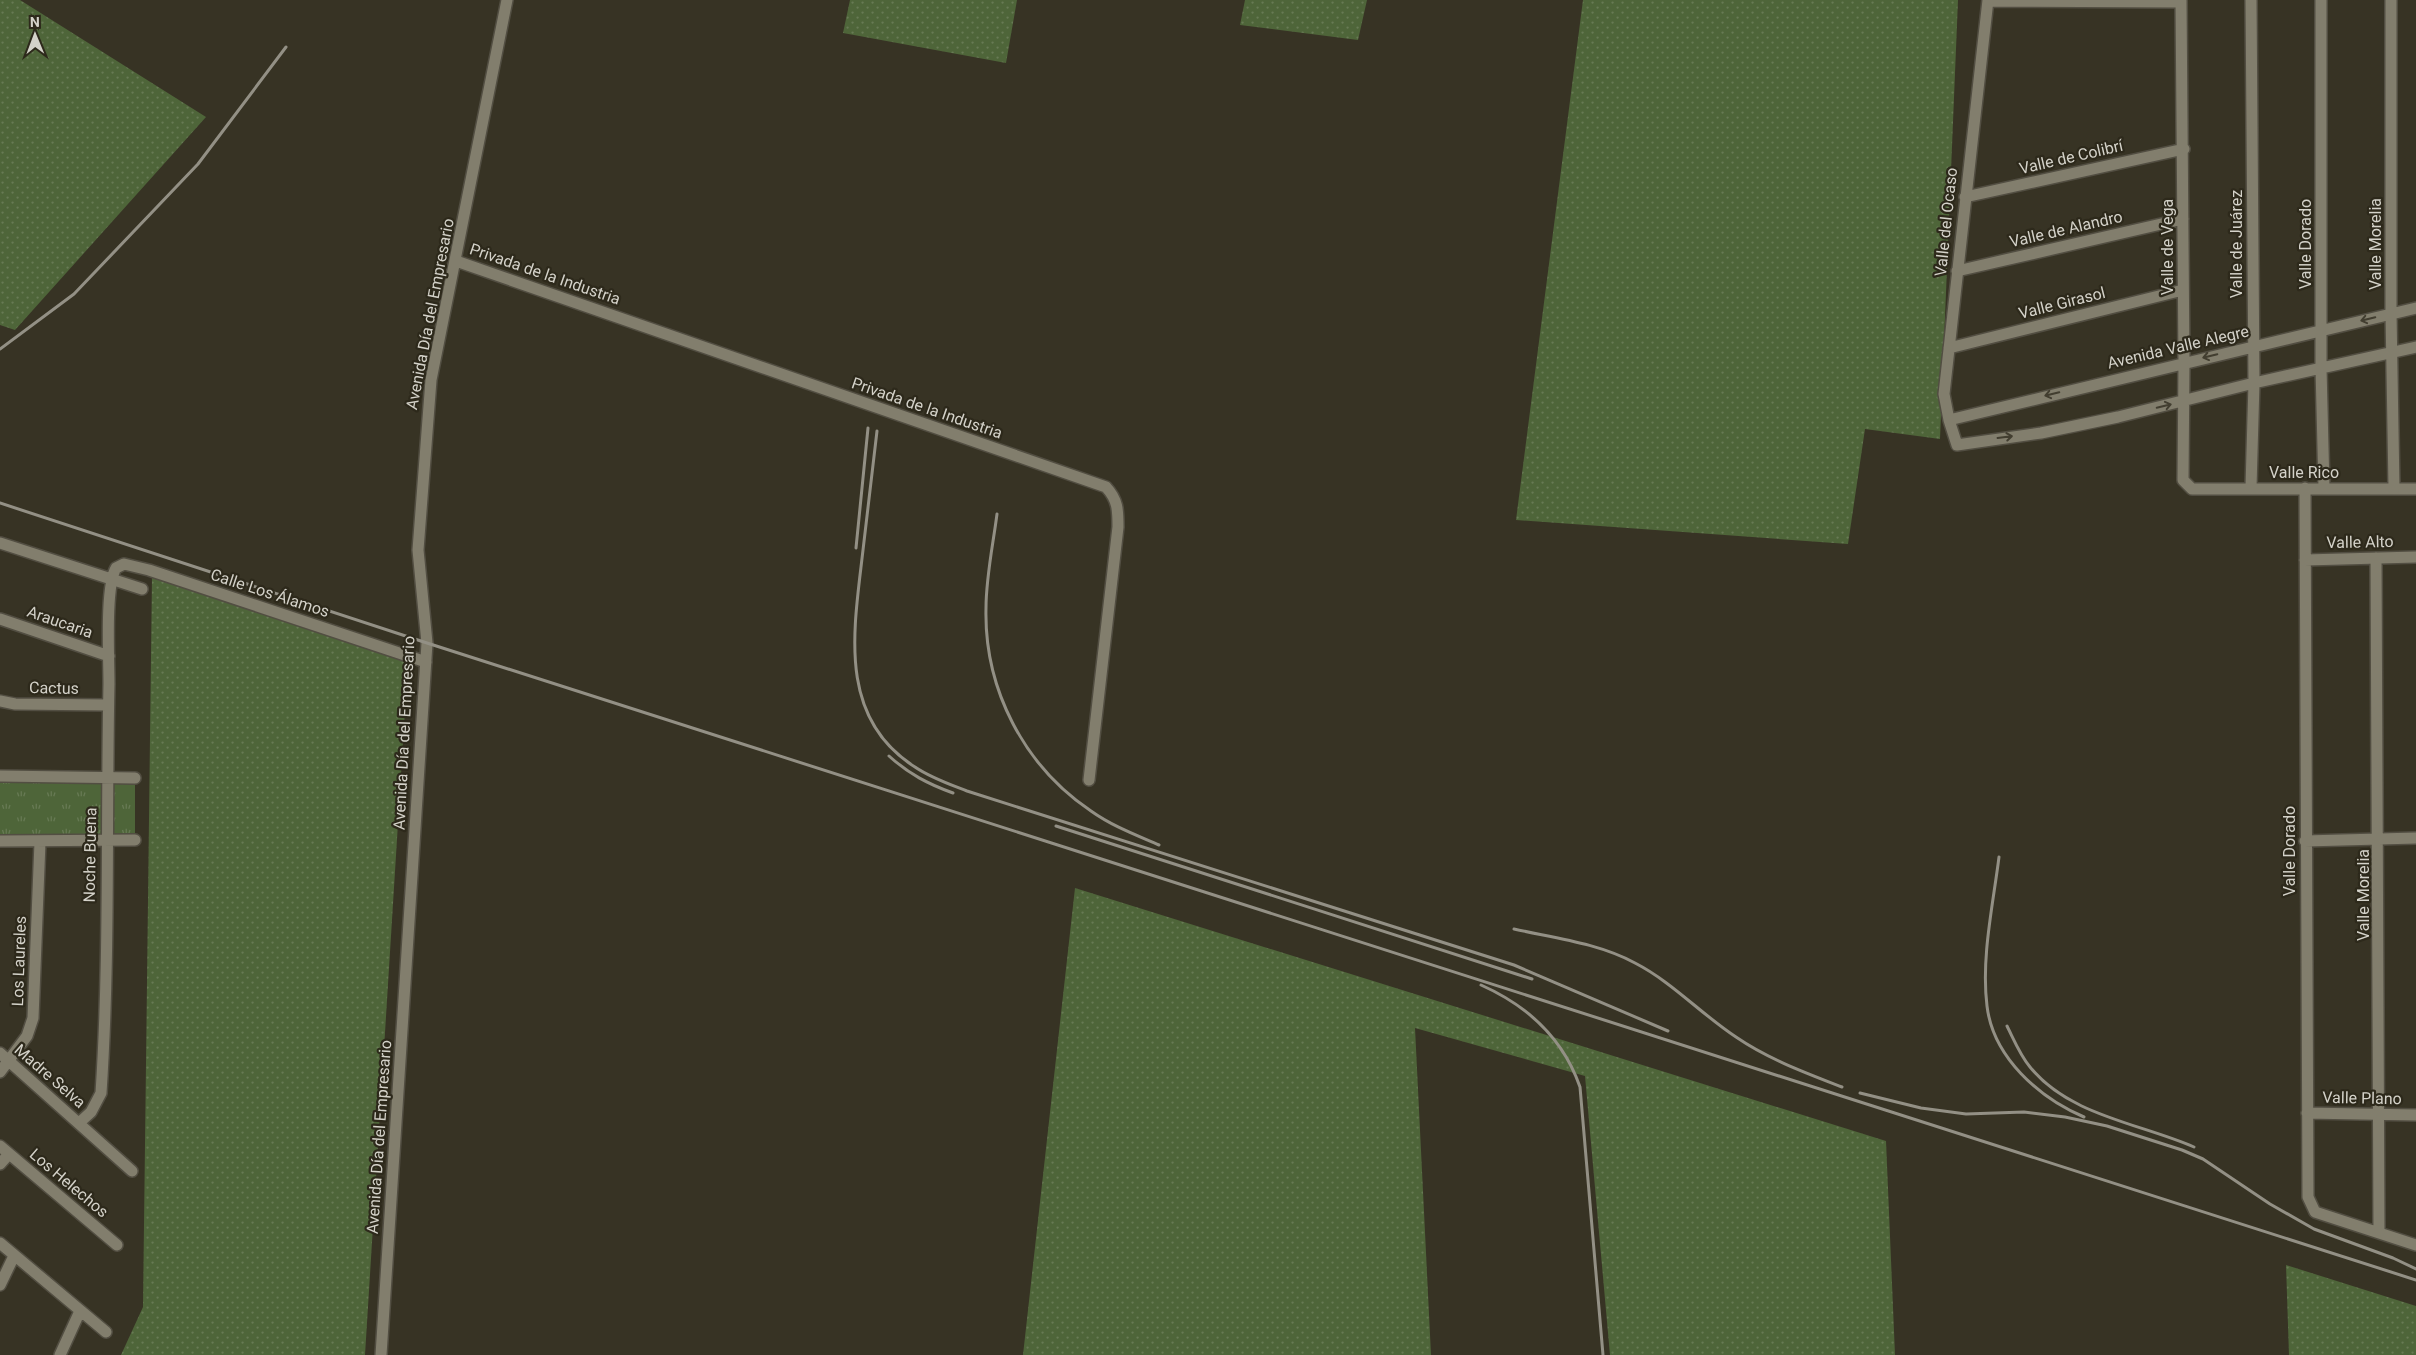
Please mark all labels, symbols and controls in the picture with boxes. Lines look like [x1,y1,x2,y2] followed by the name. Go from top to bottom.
[10,10,60,60] north arrow
[30,14,40,30] text: N
[2017,136,2126,178] street label: Valle de Colibrí
[1931,167,1961,277] street label: Valle del Ocaso
[2227,190,2246,298] street label: Valle de Juárez
[2366,198,2385,290] street label: Valle Morelia
[2158,199,2177,295] street label: Valle de Vega
[2296,199,2315,289] street label: Valle Dorado
[2008,207,2124,251] street label: Valle de Alandro
[402,217,458,411] street label: Avenida Día del Empresario
[467,239,623,309] street label: Privada de la Industria
[2017,283,2107,323] street label: Valle Girasol
[2361,315,2377,324] one-way arrow
[2105,321,2251,373] street label: Avenida Valle Alegre
[2203,352,2219,361] one-way arrow
[849,373,1005,443] street label: Privada de la Industria
[2045,390,2061,399] one-way arrow
[2156,401,2172,410] one-way arrow
[1997,432,2013,442] one-way arrow
[2269,463,2339,482] street label: Valle Rico
[2326,532,2394,552] street label: Valle Alto
[208,565,332,621] street label: Calle Los Álamos
[25,602,95,642] street label: Araucaria
[389,635,419,831] street label: Avenida Día del Empresario
[29,678,79,698] street label: Cactus
[2280,806,2299,896] street label: Valle Dorado
[80,807,100,903] street label: Noche Buena
[2354,849,2373,941] street label: Valle Morelia
[8,915,30,1007] street label: Los Laureles
[363,1039,395,1235] street label: Avenida Día del Empresario
[11,1040,89,1112] street label: Madre Selva
[2322,1088,2402,1108] street label: Valle Plano
[26,1145,112,1221] street label: Los Helechos

